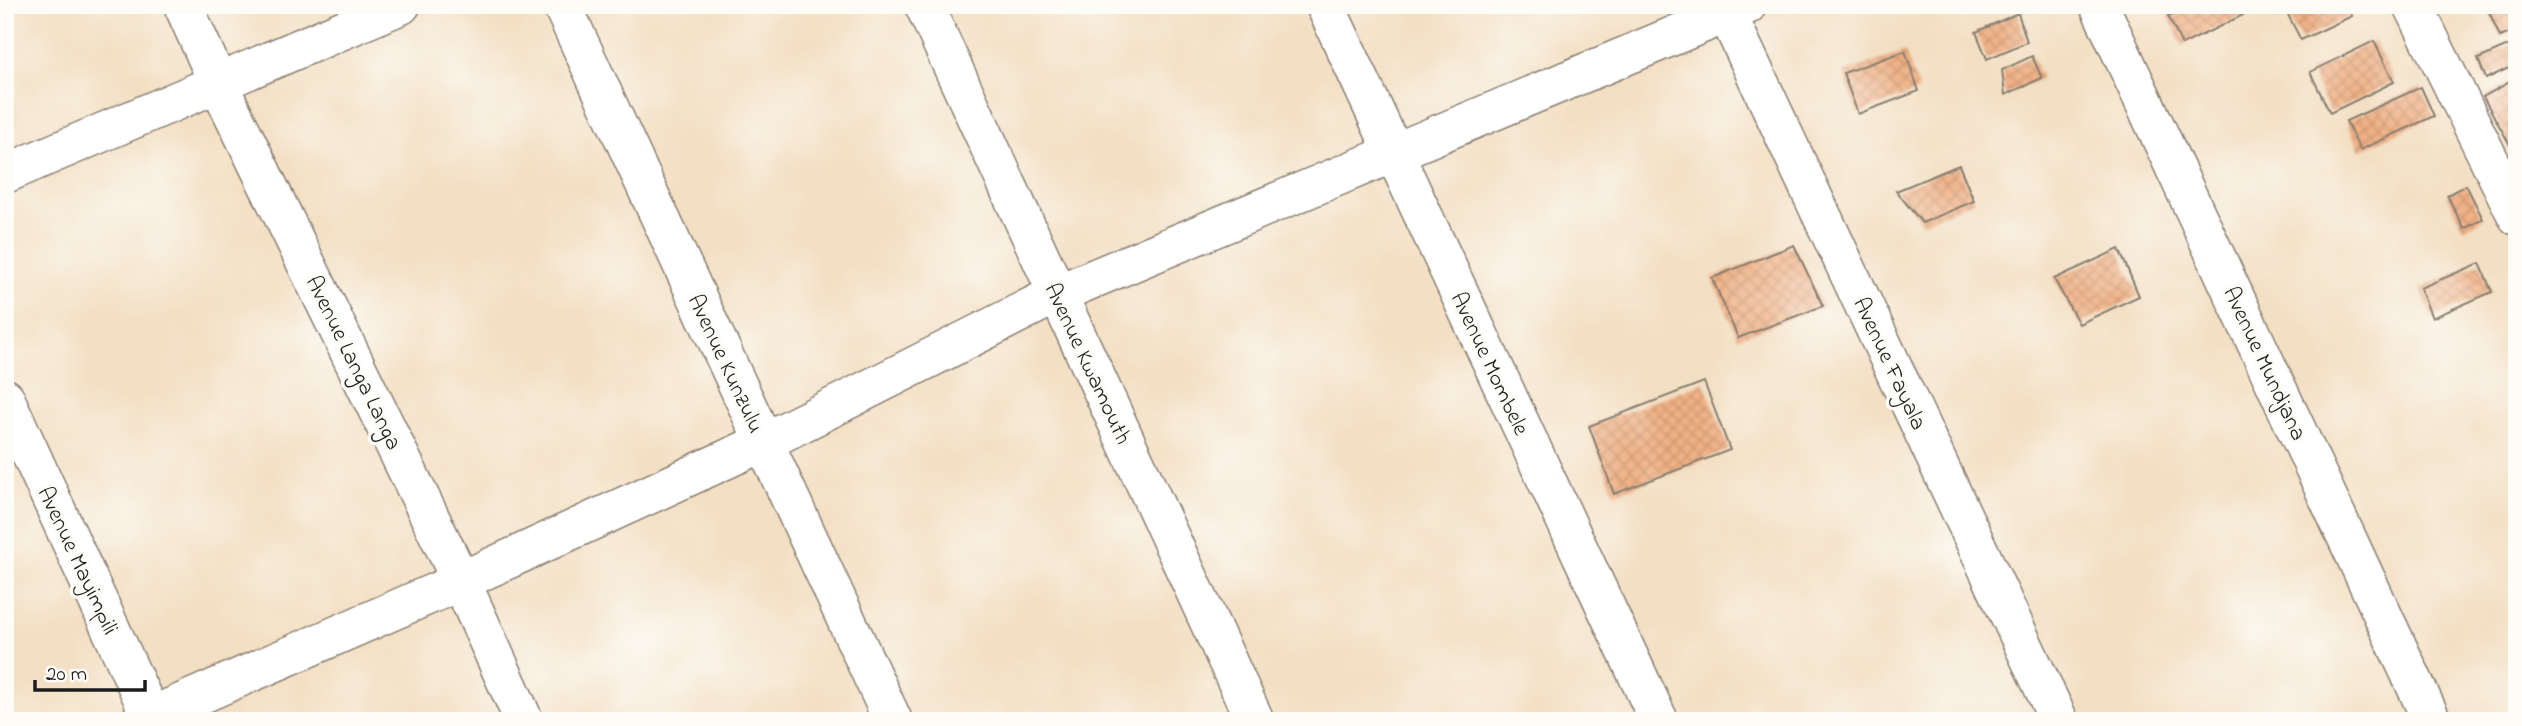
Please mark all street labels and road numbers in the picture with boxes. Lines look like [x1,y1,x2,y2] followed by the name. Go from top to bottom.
[295,270,409,456] street label: Avenue Langa Langa
[1035,278,1139,450] street label: Avenue Kwamouth
[2214,282,2314,447] street label: Avenue Mundjana
[1441,287,1537,442] street label: Avenue Mombele
[678,289,771,439] street label: Avenue Kunzulu
[1842,292,1934,437] street label: Avenue Fayala
[26,481,126,642] street label: Avenue Mayimpili

